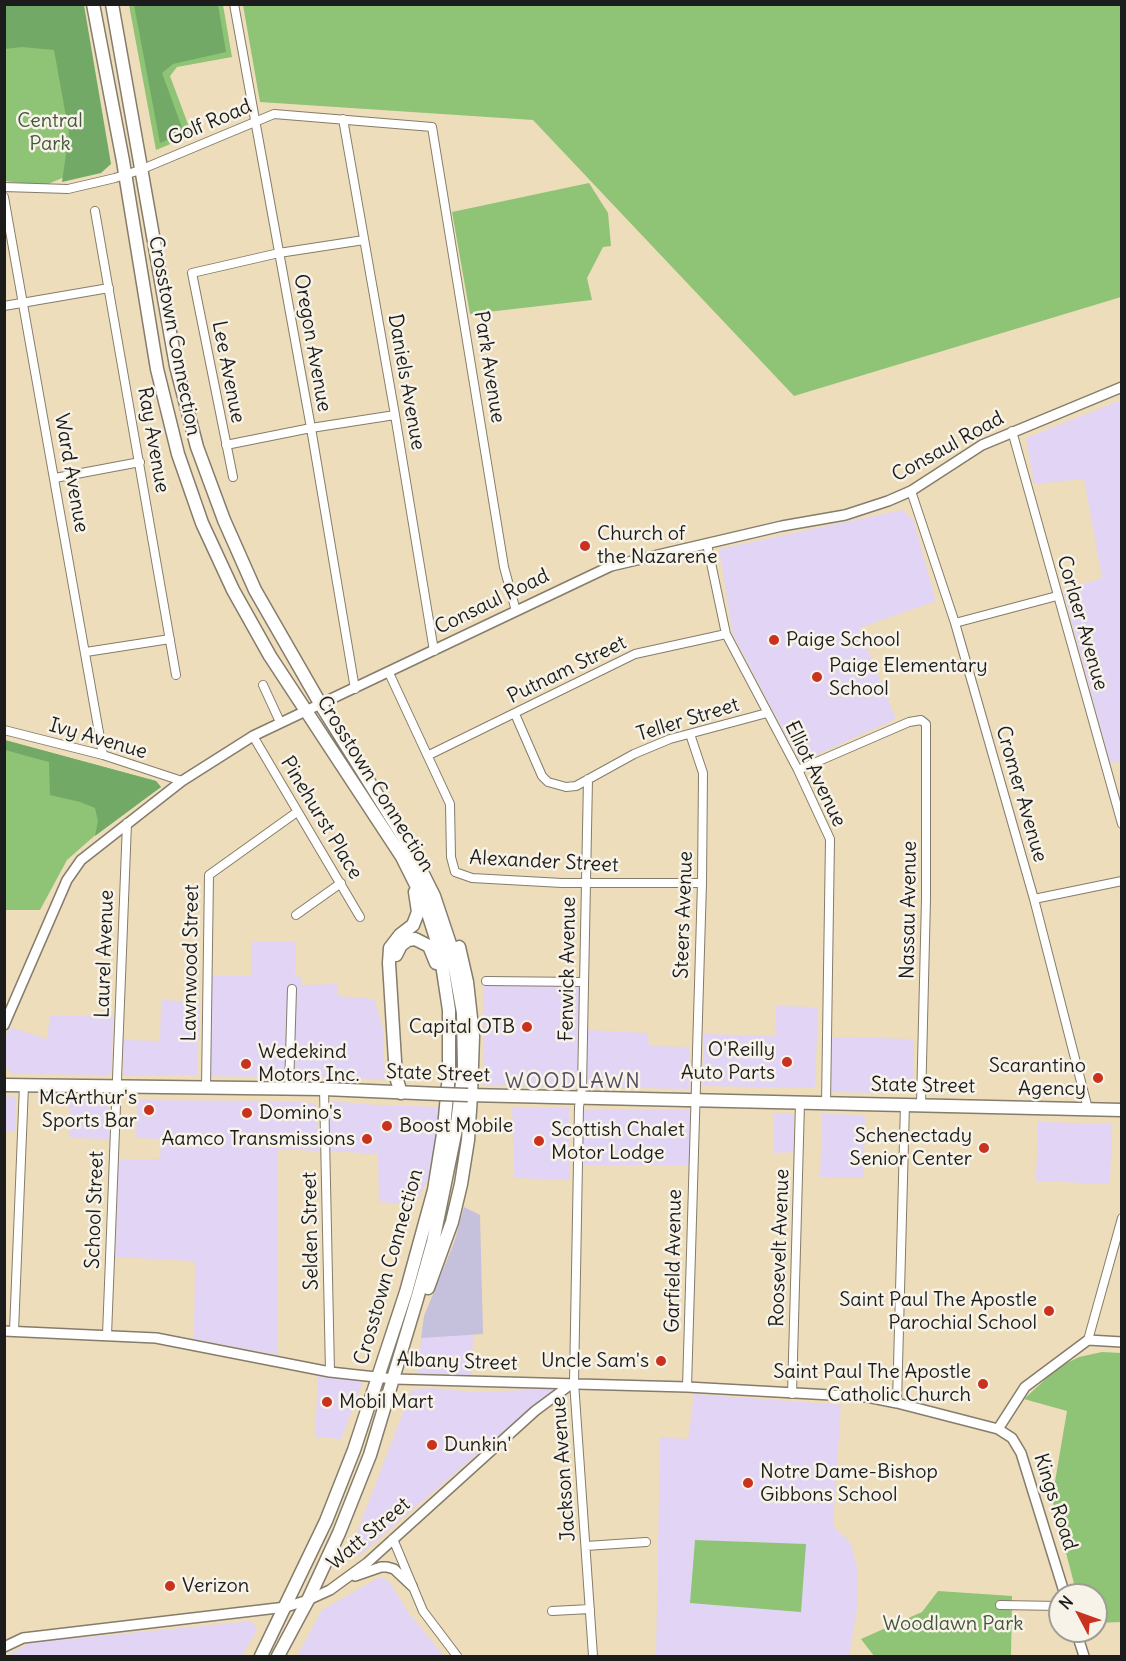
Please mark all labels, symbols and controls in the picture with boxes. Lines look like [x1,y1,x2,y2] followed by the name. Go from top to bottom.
[165,95,255,151] street label: Golf Road
[17,109,83,156] park label: Central Park
[143,234,205,438] street label: Crosstown Connection
[288,272,336,414] street label: Oregon Avenue
[468,309,510,425] street label: Park Avenue
[382,312,430,452] street label: Daniels Avenue
[206,319,250,425] street label: Lee Avenue
[132,385,174,495] street label: Ray Avenue
[888,406,1008,488] street label: Consaul Road
[49,412,93,534] street label: Ward Avenue
[597,522,717,569] place label: Church of the Nazarene
[578,539,592,553] marker: Church of the Nazarene
[1051,553,1113,693] street label: Corlaer Avenue
[431,564,553,640] street label: Consaul Road
[786,628,900,652] place label: Paige School
[504,631,630,709] street label: Putnam Street
[767,633,781,647] marker: Paige School
[829,654,988,701] place label: Paige Elementary School
[810,670,824,684] marker: Paige Elementary School
[311,692,439,876] street label: Crosstown Connection
[634,693,742,747] street label: Teller Street
[46,714,150,764] street label: Ivy Avenue
[779,717,851,831] street label: Elliot Avenue
[990,723,1052,865] street label: Cromer Avenue
[275,752,367,884] street label: Pinehurst Place
[896,841,922,979] street label: Nassau Avenue
[469,846,619,878] street label: Alexander Street
[670,851,698,979] street label: Steers Avenue
[178,884,204,1042] street label: Lawnwood Street
[91,889,119,1019] street label: Laurel Avenue
[555,896,581,1042] street label: Fenwick Avenue
[409,1015,515,1039] place label: Capital OTB
[520,1020,534,1034] marker: Capital OTB
[681,1038,775,1085] place label: O'Reilly Auto Parts
[258,1040,360,1087] place label: Wedekind Motors Inc.
[989,1054,1086,1101] place label: Scarantino Agency
[780,1055,794,1069] marker: O'Reilly Auto Parts
[239,1057,253,1071] marker: Wedekind Motors Inc.
[385,1060,491,1088] street label: State Street
[505,1069,641,1095] district label: WOODLAWN
[1091,1071,1105,1085] marker: Scarantino Agency
[871,1073,975,1099] street label: State Street
[39,1086,137,1133] place label: McArthur's Sports Bar
[259,1101,342,1125] place label: Domino's
[142,1103,156,1117] marker: McArthur's Sports Bar
[240,1106,254,1120] marker: Domino's
[399,1114,513,1138] place label: Boost Mobile
[551,1118,685,1165] place label: Scottish Chalet Motor Lodge
[380,1119,394,1133] marker: Boost Mobile
[850,1124,972,1171] place label: Schenectady Senior Center
[161,1127,355,1151] place label: Aamco Transmissions
[360,1132,374,1146] marker: Aamco Transmissions
[532,1134,546,1148] marker: Scottish Chalet Motor Lodge
[977,1141,991,1155] marker: Schenectady Senior Center
[81,1151,109,1269] street label: School Street
[350,1166,428,1368] street label: Crosstown Connection
[765,1168,795,1328] street label: Roosevelt Avenue
[298,1172,324,1290] street label: Selden Street
[661,1189,687,1333] street label: Garfield Avenue
[839,1288,1037,1335] place label: Saint Paul The Apostle Parochial School
[1042,1304,1056,1318] marker: Saint Paul The Apostle Parochial School
[396,1348,518,1376] street label: Albany Street
[541,1349,649,1373] place label: Uncle Sam's
[654,1354,668,1368] marker: Uncle Sam's
[773,1360,971,1407] place label: Saint Paul The Apostle Catholic Church
[976,1377,990,1391] marker: Saint Paul The Apostle Catholic Church
[339,1390,433,1414] place label: Mobil Mart
[320,1395,334,1409] marker: Mobil Mart
[547,1396,581,1542] street label: Jackson Avenue
[444,1433,511,1457] place label: Dunkin'
[425,1438,439,1452] marker: Dunkin'
[1028,1451,1082,1553] street label: Kings Road
[760,1460,938,1507] place label: Notre Dame-Bishop Gibbons School
[741,1476,755,1490] marker: Notre Dame-Bishop Gibbons School
[323,1492,415,1576] street label: Watt Street
[182,1574,249,1598] place label: Verizon
[163,1579,177,1593] marker: Verizon
[1048,1583,1108,1643] north arrow
[1055,1592,1077,1613] text: N
[883,1612,1023,1636] park label: Woodlawn Park

